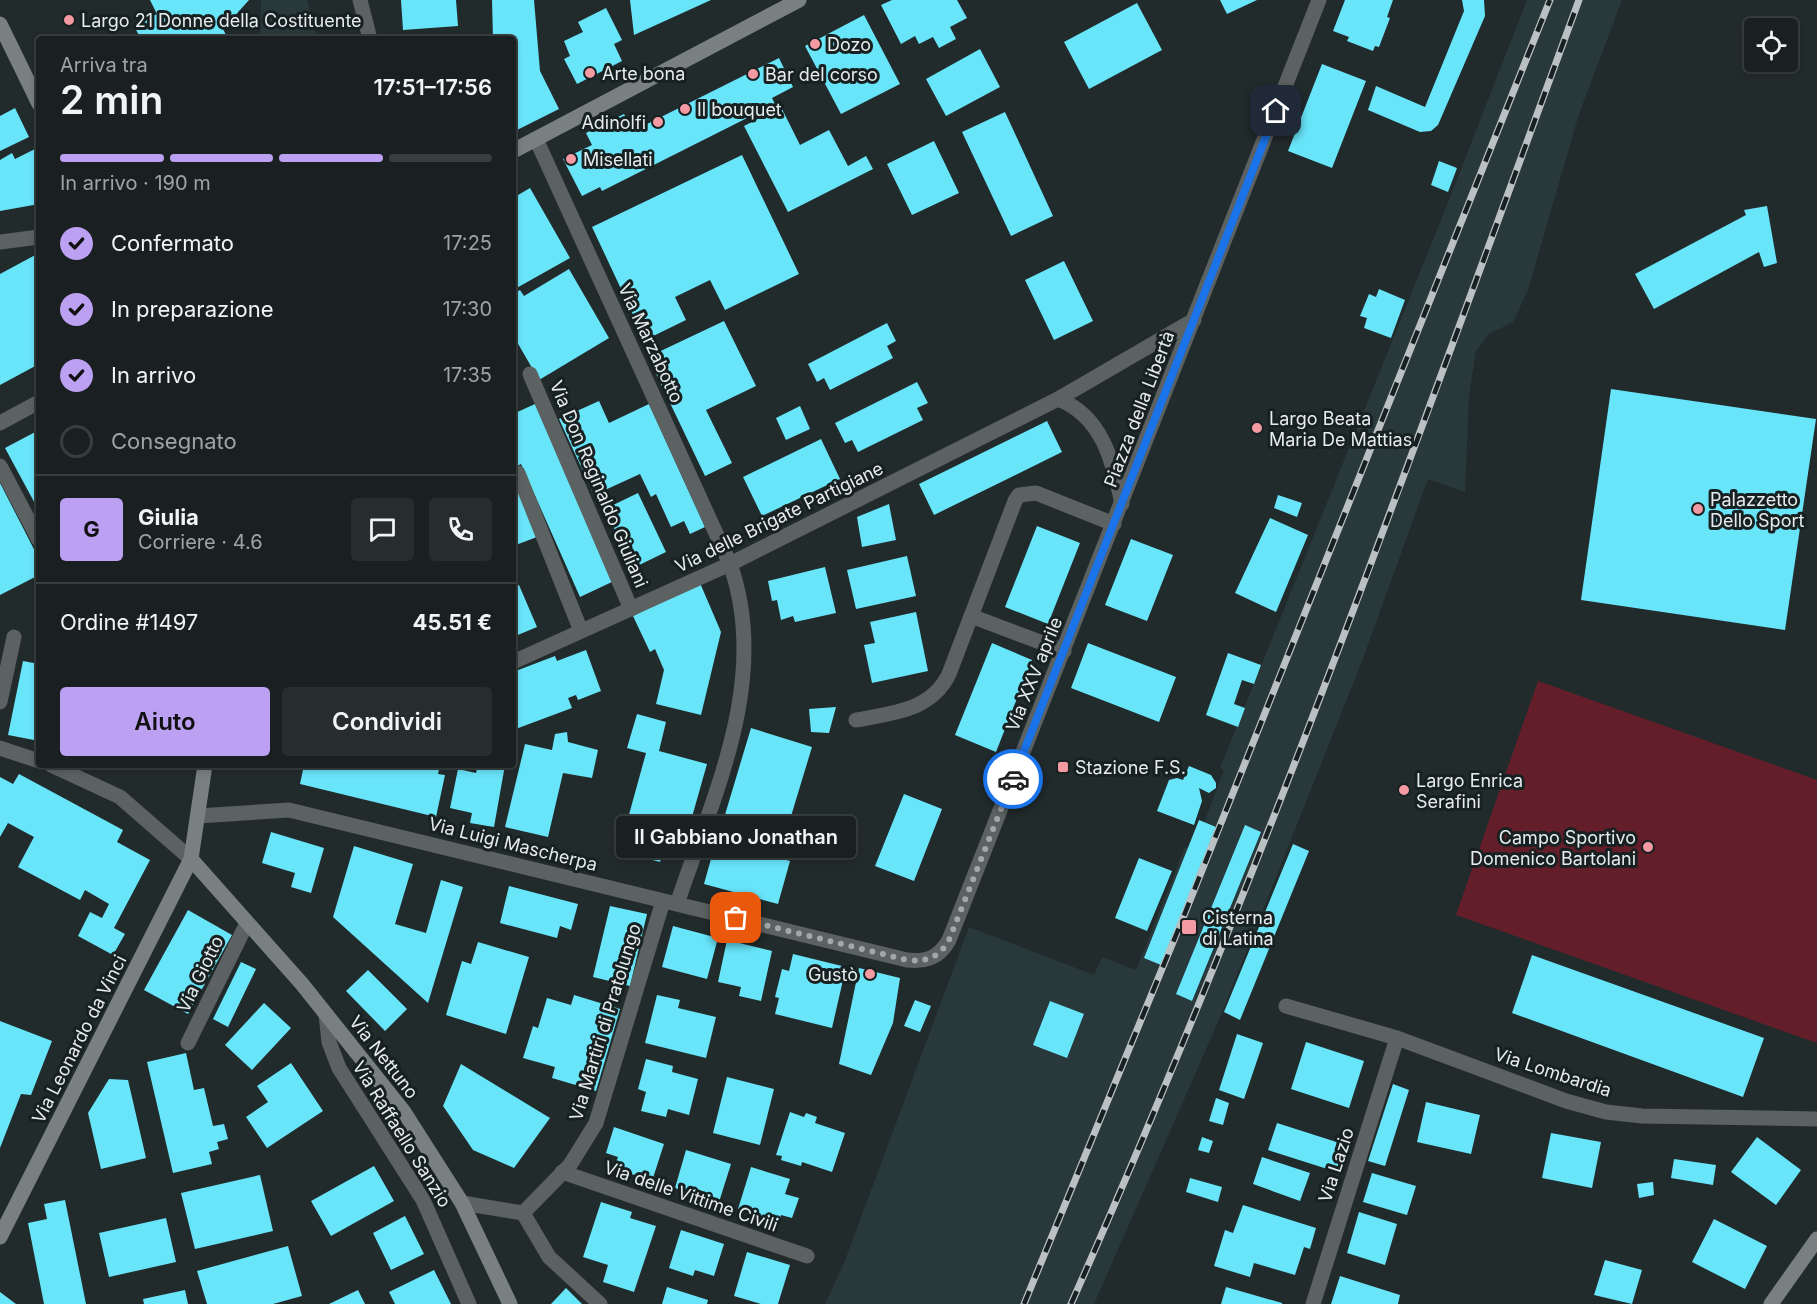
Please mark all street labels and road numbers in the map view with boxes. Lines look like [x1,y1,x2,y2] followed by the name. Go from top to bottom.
[614,280,688,406] street label: Via Marzabotto
[1100,328,1178,490] street label: Piazza della Libertà
[546,377,652,591] street label: Via Don Reginaldo Giuliani
[672,457,886,577] street label: Via delle Brigate Partigiane
[1002,614,1066,734] street label: Via XXV aprile
[426,813,600,875] street label: Via Luigi Mascherpa
[565,921,645,1123] street label: Via Martiri di Pratolungo
[172,932,228,1016] street label: Via Giotto
[27,951,131,1127] street label: Via Leonardo da Vinci
[345,1011,423,1103] street label: Via Nettuno
[1492,1043,1614,1101] street label: Via Lombardia
[348,1057,456,1211] street label: Via Raffaello Sanzio
[1314,1125,1358,1205] street label: Via Lazio
[601,1156,781,1236] street label: Via delle Vittime Civili

